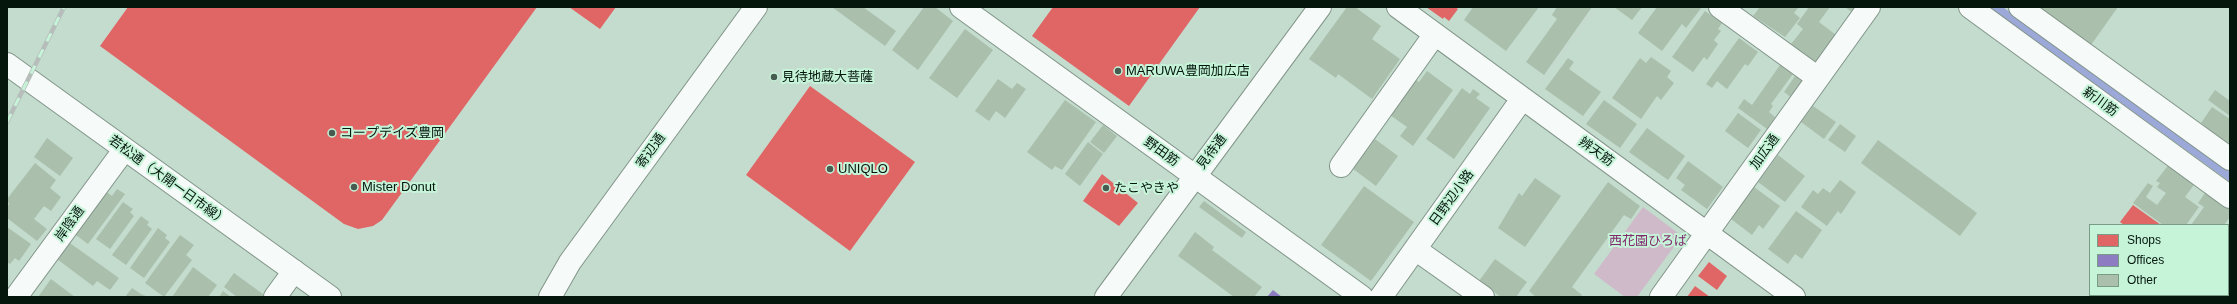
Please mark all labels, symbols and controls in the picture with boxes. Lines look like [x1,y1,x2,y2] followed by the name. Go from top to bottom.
[1126,63,1250,79] place label: MARUWA豊岡加広店
[1113,66,1123,76] marker: MARUWA豊岡加広店
[782,69,873,85] place label: 見待地蔵大菩薩
[769,72,779,82] marker: 見待地蔵大菩薩
[2080,84,2120,120] street label: 新川筋
[340,125,444,141] place label: コープデイズ豊岡
[327,128,337,138] marker: コープデイズ豊岡
[633,131,669,171] street label: 寄辺通
[1194,132,1230,172] street label: 見待通
[1747,132,1783,172] street label: 加広通
[106,133,230,229] street label: 若松通（大開一日市線）
[1141,134,1181,170] street label: 野田筋
[1576,134,1616,170] street label: 辨天筋
[838,161,888,177] place label: UNIQLO
[825,164,835,174] marker: UNIQLO
[1427,167,1477,229] street label: 日野辺小路
[362,179,436,195] place label: Mister Donut
[1114,180,1179,196] place label: たこやきや
[349,182,359,192] marker: Mister Donut
[1101,183,1111,193] marker: たこやきや
[52,204,88,244] street label: 岸陰通
[2089,224,2229,296] legend
[1609,233,1687,249] park label: 西花園ひろば
[2127,233,2161,247] text: Shops
[2127,253,2164,267] text: Offices
[2127,273,2157,287] text: Other

